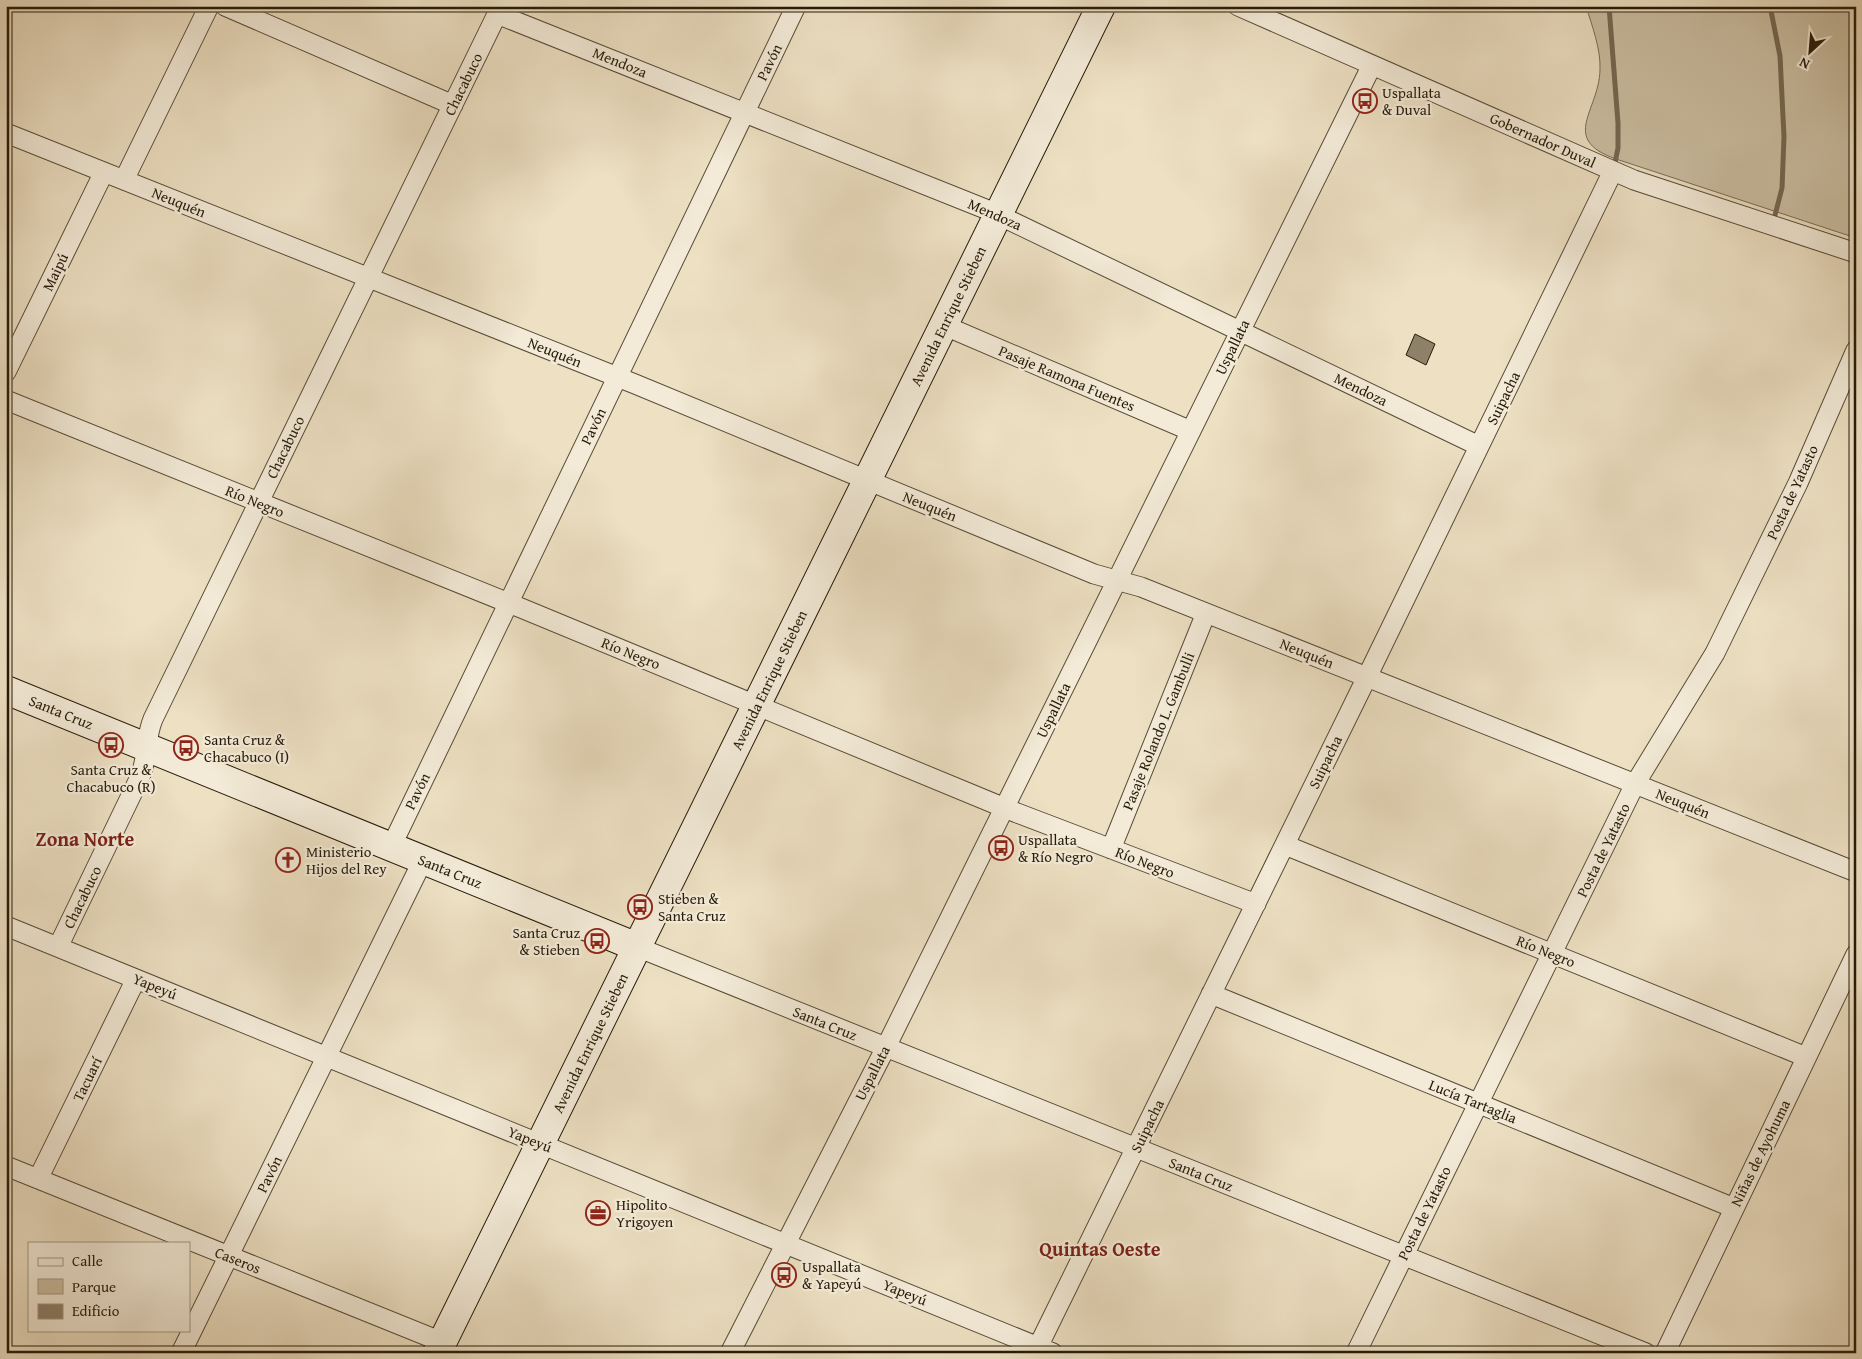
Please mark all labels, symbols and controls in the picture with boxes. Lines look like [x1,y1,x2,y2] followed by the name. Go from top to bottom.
[1784,28,1834,78] north arrow
[751,40,787,84] street label: Pavón
[590,42,650,82] street label: Mendoza
[439,49,487,119] street label: Chacabuco
[1795,52,1813,75] text: N
[1382,82,1441,120] place label: Uspallata & Duval
[1352,88,1378,114] bus stop icon: Uspallata & Duval
[1487,107,1599,173] street label: Gobernador Duval
[149,182,210,223] street label: Neuquén
[965,193,1025,235] street label: Mendoza
[905,242,991,390] street label: Avenida Enrique Stieben
[37,249,74,294] street label: Maipú
[1210,316,1254,378] street label: Uspallata
[525,332,586,373] street label: Neuquén
[996,340,1138,416] street label: Pasaje Ramona Fuentes
[1331,367,1391,411] street label: Mendoza
[1481,368,1525,428] street label: Suipacha
[575,404,611,448] street label: Pavón
[261,412,309,482] street label: Chacabuco
[1761,441,1823,543] street label: Posta de Yatasto
[222,480,288,522] street label: Río Negro
[900,486,961,527] street label: Neuquén
[726,606,812,754] street label: Avenida Enrique Stieben
[598,632,664,674] street label: Río Negro
[1277,633,1338,674] street label: Neuquén
[1117,649,1199,813] street label: Pasaje Rolando L. Gambulli
[1031,679,1075,741] street label: Uspallata
[26,690,97,735] street label: Santa Cruz
[204,729,289,767] place label: Santa Cruz & Chacabuco (I)
[98,732,124,758] bus stop icon: Santa Cruz & Chacabuco (R)
[1303,732,1347,792] street label: Suipacha
[173,735,199,761] bus stop icon: Santa Cruz & Chacabuco (I)
[66,759,156,797] place label: Santa Cruz & Chacabuco (R)
[399,769,435,813] street label: Pavón
[1653,783,1714,824] street label: Neuquén
[1571,799,1635,901] street label: Posta de Yatasto
[36,824,135,853] district label: Zona Norte
[1018,829,1094,867] place label: Uspallata & Río Negro
[988,835,1014,861] bus stop icon: Uspallata & Río Negro
[306,841,387,879] place label: Ministerio Hijos del Rey
[1112,841,1178,883] street label: Río Negro
[275,847,301,873] church icon: Ministerio Hijos del Rey
[415,849,486,894] street label: Santa Cruz
[58,862,106,932] street label: Chacabuco
[658,888,726,926] place label: Stieben & Santa Cruz
[627,894,653,920] bus stop icon: Stieben & Santa Cruz
[512,922,581,960] place label: Santa Cruz & Stieben
[584,928,610,954] bus stop icon: Santa Cruz & Stieben
[1513,930,1579,972] street label: Río Negro
[130,968,181,1005] street label: Yapeyú
[547,969,633,1117] street label: Avenida Enrique Stieben
[790,1001,861,1046] street label: Santa Cruz
[849,1042,895,1104] street label: Uspallata
[67,1052,107,1105] street label: Tacuarí
[1426,1074,1520,1128] street label: Lucía Tartaglia
[1125,1096,1169,1156] street label: Suipacha
[1725,1096,1795,1210] street label: Niñas de Ayohuma
[505,1121,556,1158] street label: Yapeyú
[251,1152,287,1196] street label: Pavón
[1166,1152,1237,1197] street label: Santa Cruz
[1392,1162,1456,1264] street label: Posta de Yatasto
[616,1194,674,1232] place label: Hipolito Yrigoyen
[585,1200,611,1226] office icon: Hipolito Yrigoyen
[1039,1234,1161,1263] district label: Quintas Oeste
[212,1241,264,1279] street label: Caseros
[28,1242,190,1332] legend
[72,1250,103,1271] text: Calle
[802,1256,862,1294] place label: Uspallata & Yapeyú
[771,1262,797,1288] bus stop icon: Uspallata & Yapeyú
[880,1274,931,1311] street label: Yapeyú
[72,1276,116,1297] text: Parque
[72,1300,120,1321] text: Edificio

